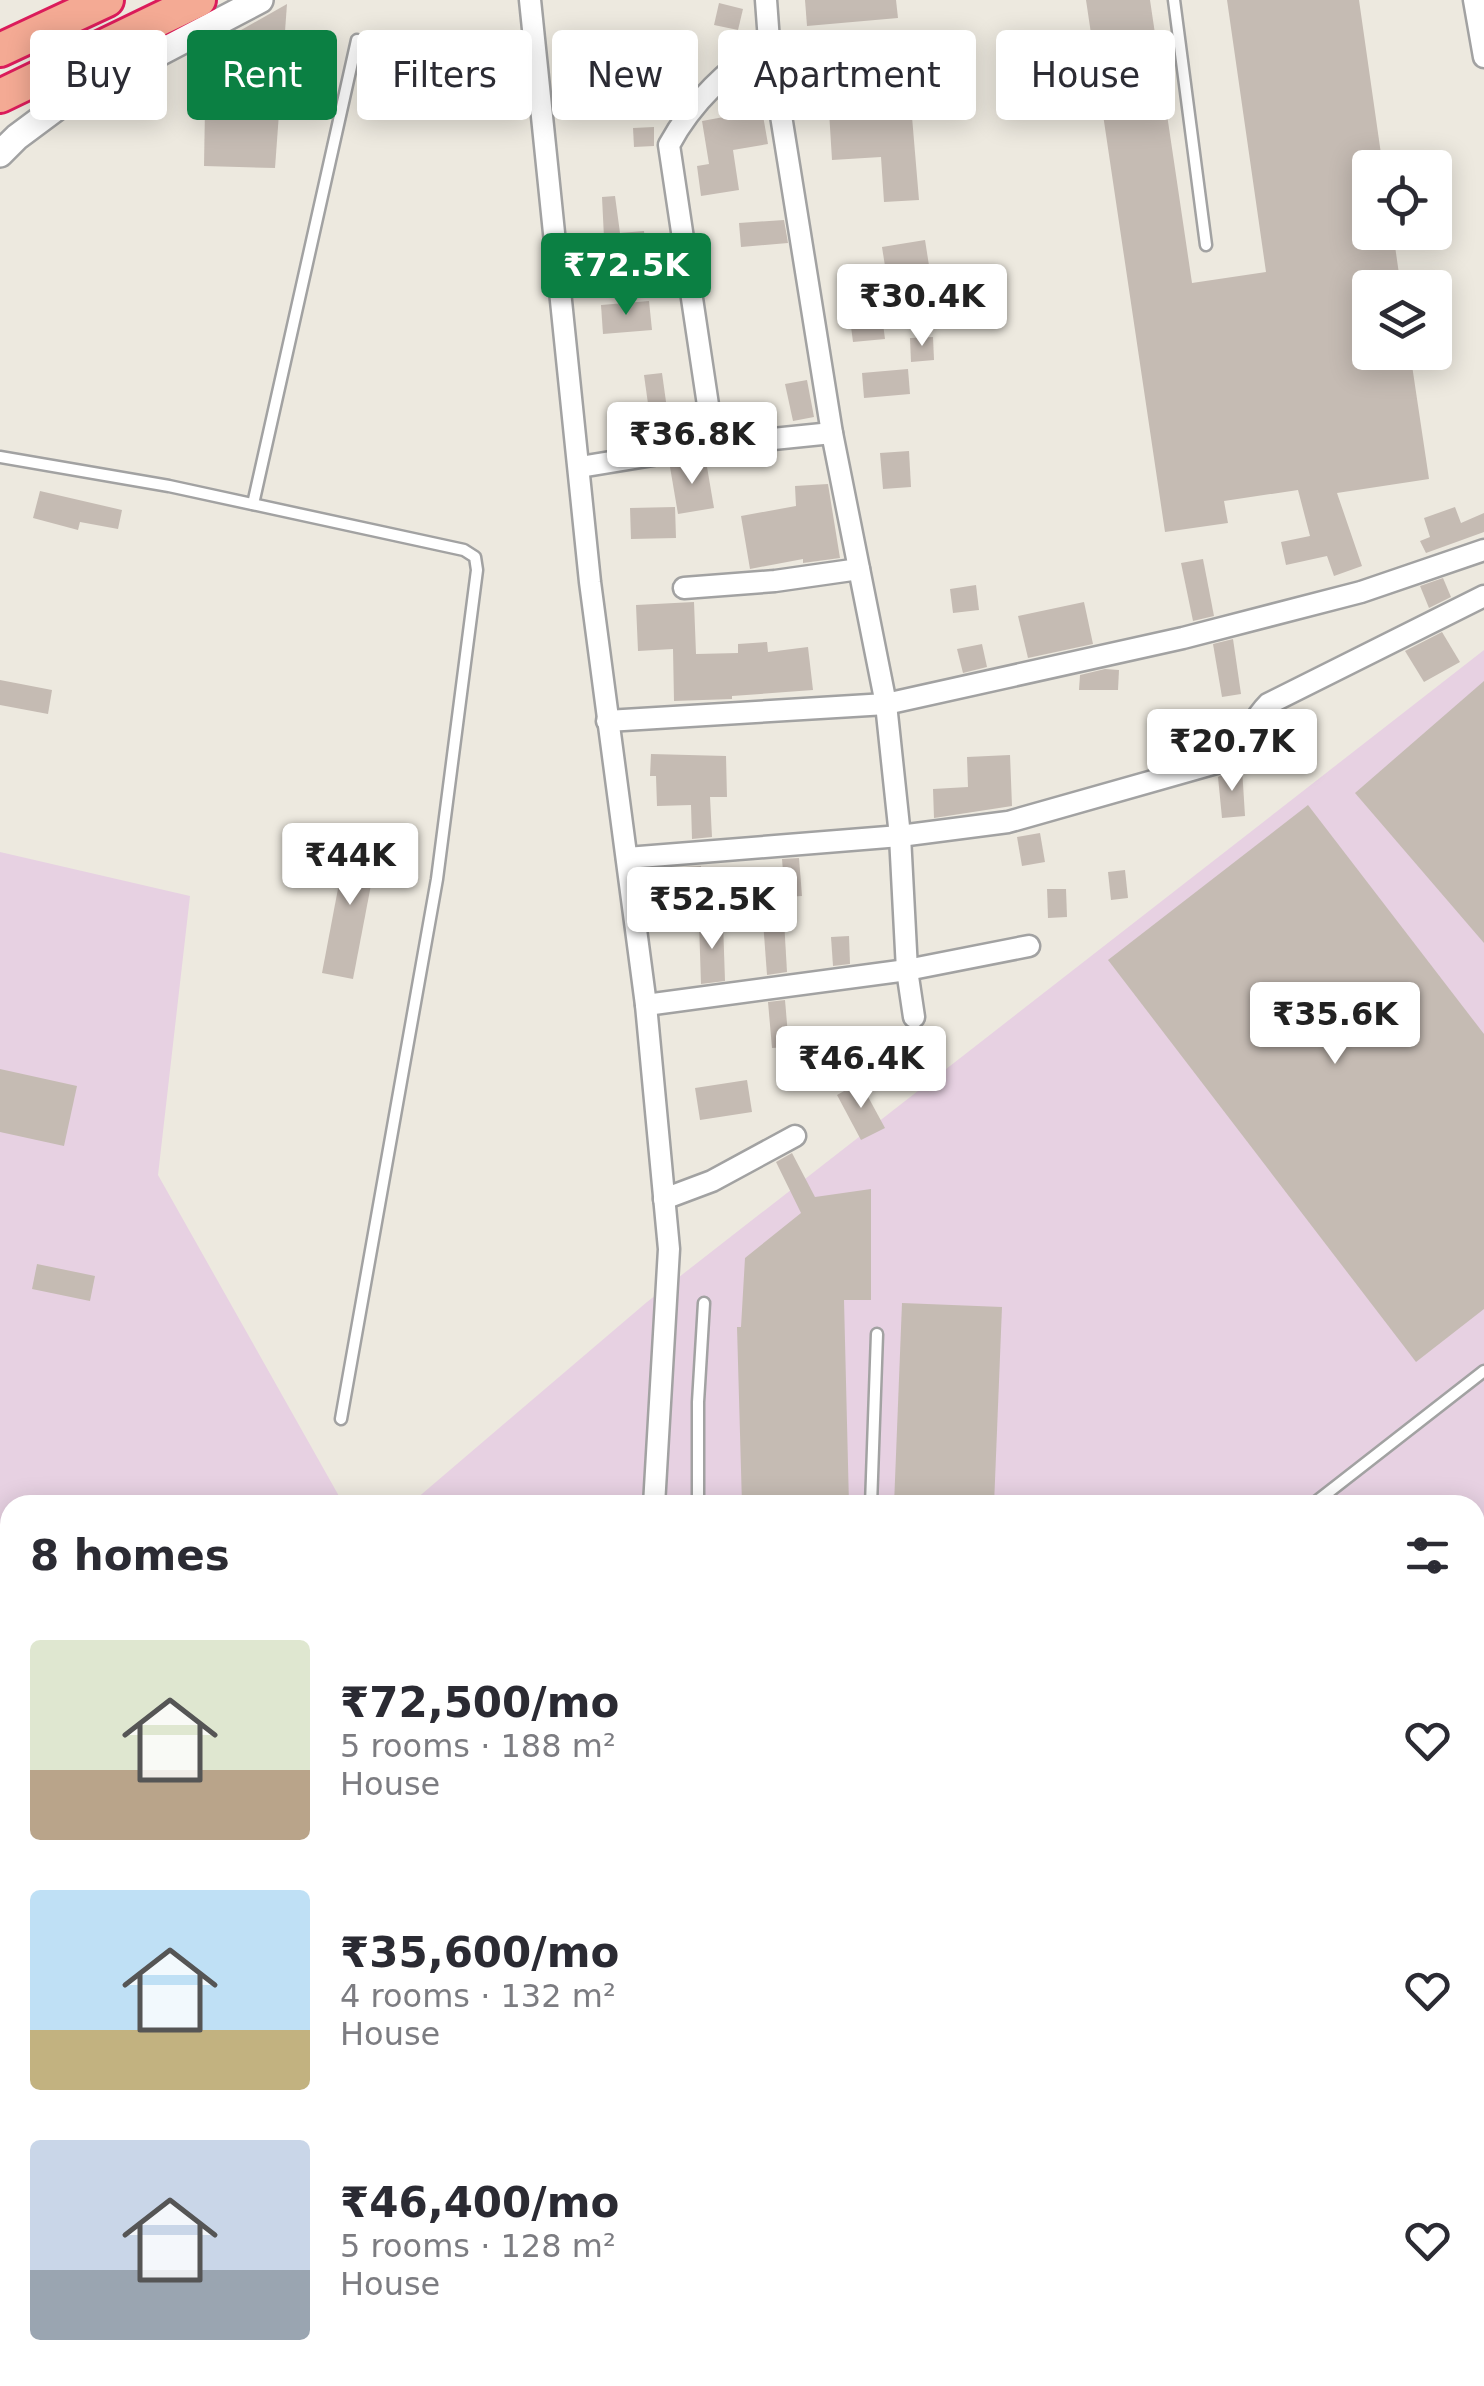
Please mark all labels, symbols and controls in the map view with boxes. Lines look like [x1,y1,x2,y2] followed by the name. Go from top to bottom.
[30,30,167,120] chip: Buy
[187,30,337,120] chip: Rent
[357,30,532,120] chip: Filters
[552,30,698,120] chip: New
[718,30,976,120] chip: Apartment
[996,30,1175,120] chip: House
[1352,150,1452,370] map controls
[1352,150,1452,250] button: locate
[545,233,707,318] pin: ₹72.5K
[563,246,689,284] text: ₹72.5K
[841,264,1003,349] pin: ₹30.4K
[1352,270,1452,370] button: layers
[859,277,985,315] text: ₹30.4K
[611,402,773,487] pin: ₹36.8K
[629,415,755,453] text: ₹36.8K
[1151,709,1313,794] pin: ₹20.7K
[1169,722,1295,760] text: ₹20.7K
[291,823,409,908] pin: ₹44K
[304,836,396,874] text: ₹44K
[631,867,793,952] pin: ₹52.5K
[649,880,775,918] text: ₹52.5K
[1254,982,1416,1067] pin: ₹35.6K
[1272,995,1398,1033] text: ₹35.6K
[780,1026,942,1111] pin: ₹46.4K
[798,1039,924,1077] text: ₹46.4K
[1400,1528,1455,1583] icon: filters
[30,1531,230,1580] text: 8 homes
[340,1678,619,1727] text: ₹72,500/mo
[110,1680,230,1800] icon: home
[1400,1713,1455,1768] icon: heart
[340,1727,616,1765] text: 5 rooms · 188 m²
[340,1765,440,1803] text: House
[340,1928,619,1977] text: ₹35,600/mo
[110,1930,230,2050] icon: home
[1400,1963,1455,2018] icon: heart
[340,1977,616,2015] text: 4 rooms · 132 m²
[340,2015,440,2053] text: House
[340,2178,619,2227] text: ₹46,400/mo
[110,2180,230,2300] icon: home
[1400,2213,1455,2268] icon: heart
[340,2227,616,2265] text: 5 rooms · 128 m²
[340,2265,440,2303] text: House

